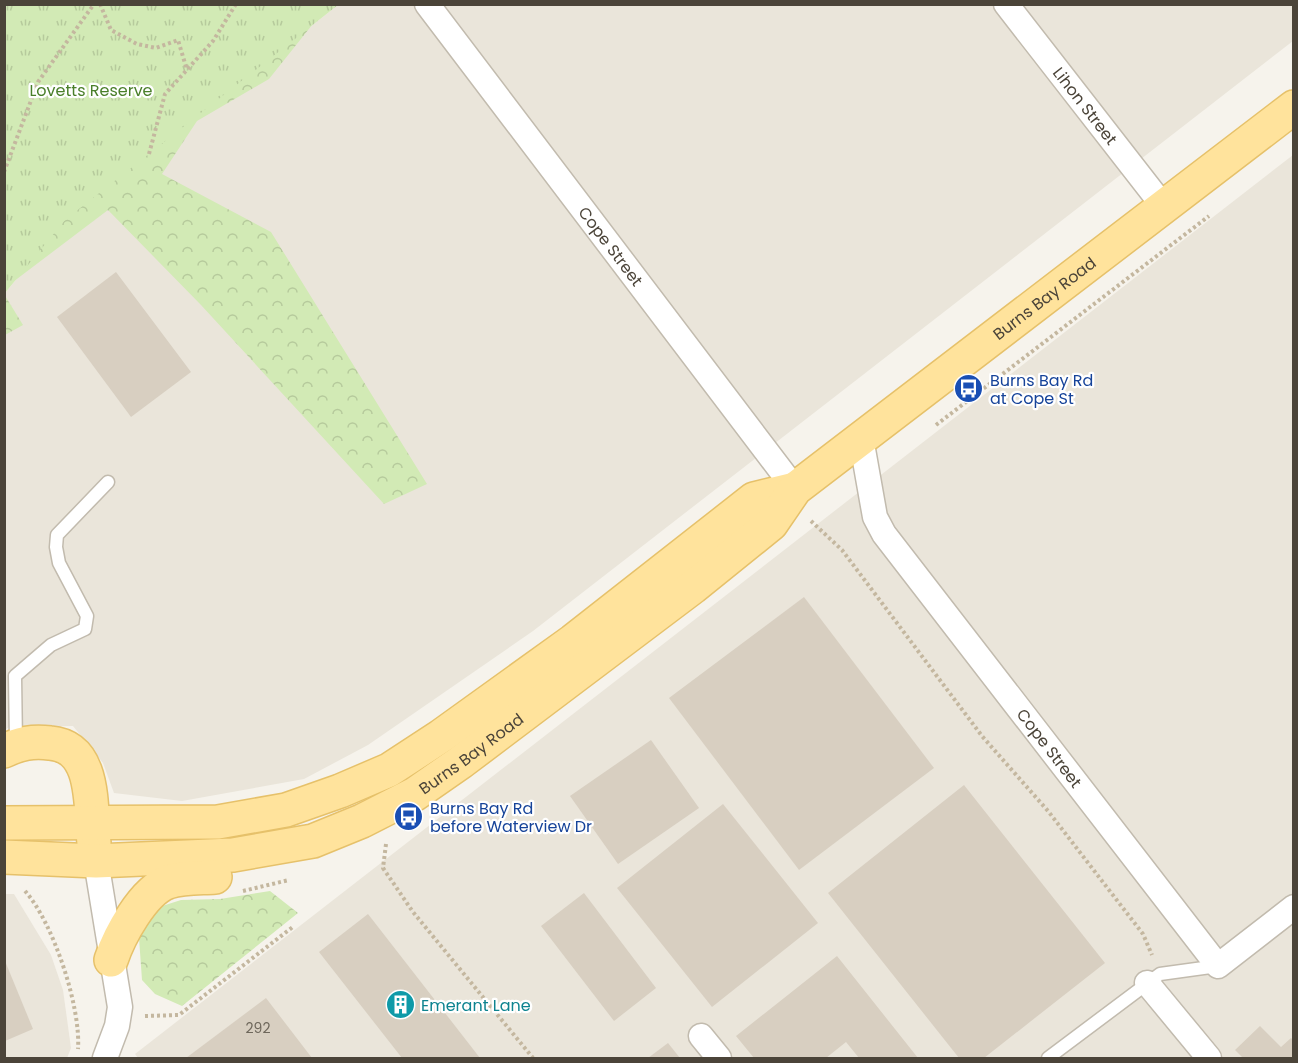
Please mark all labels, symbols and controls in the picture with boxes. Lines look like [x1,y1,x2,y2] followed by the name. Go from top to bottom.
[1047,62,1123,150] street label: Lihon Street
[29,79,153,102] park label: Lovetts Reserve
[573,202,648,291] street label: Cope Street
[988,252,1101,346] street label: Burns Bay Road
[990,369,1093,410] place label: Burns Bay Rd at Cope St
[953,373,985,405] bus stop icon: Burns Bay Rd at Cope St
[1011,704,1087,793] street label: Cope Street
[414,708,528,800] street label: Burns Bay Road
[430,797,592,838] place label: Burns Bay Rd before Waterview Dr
[393,801,425,833] bus stop icon: Burns Bay Rd before Waterview Dr
[384,989,416,1021] building icon: Emerant Lane
[421,994,531,1017] place label: Emerant Lane
[246,1018,270,1038] house number: 292

